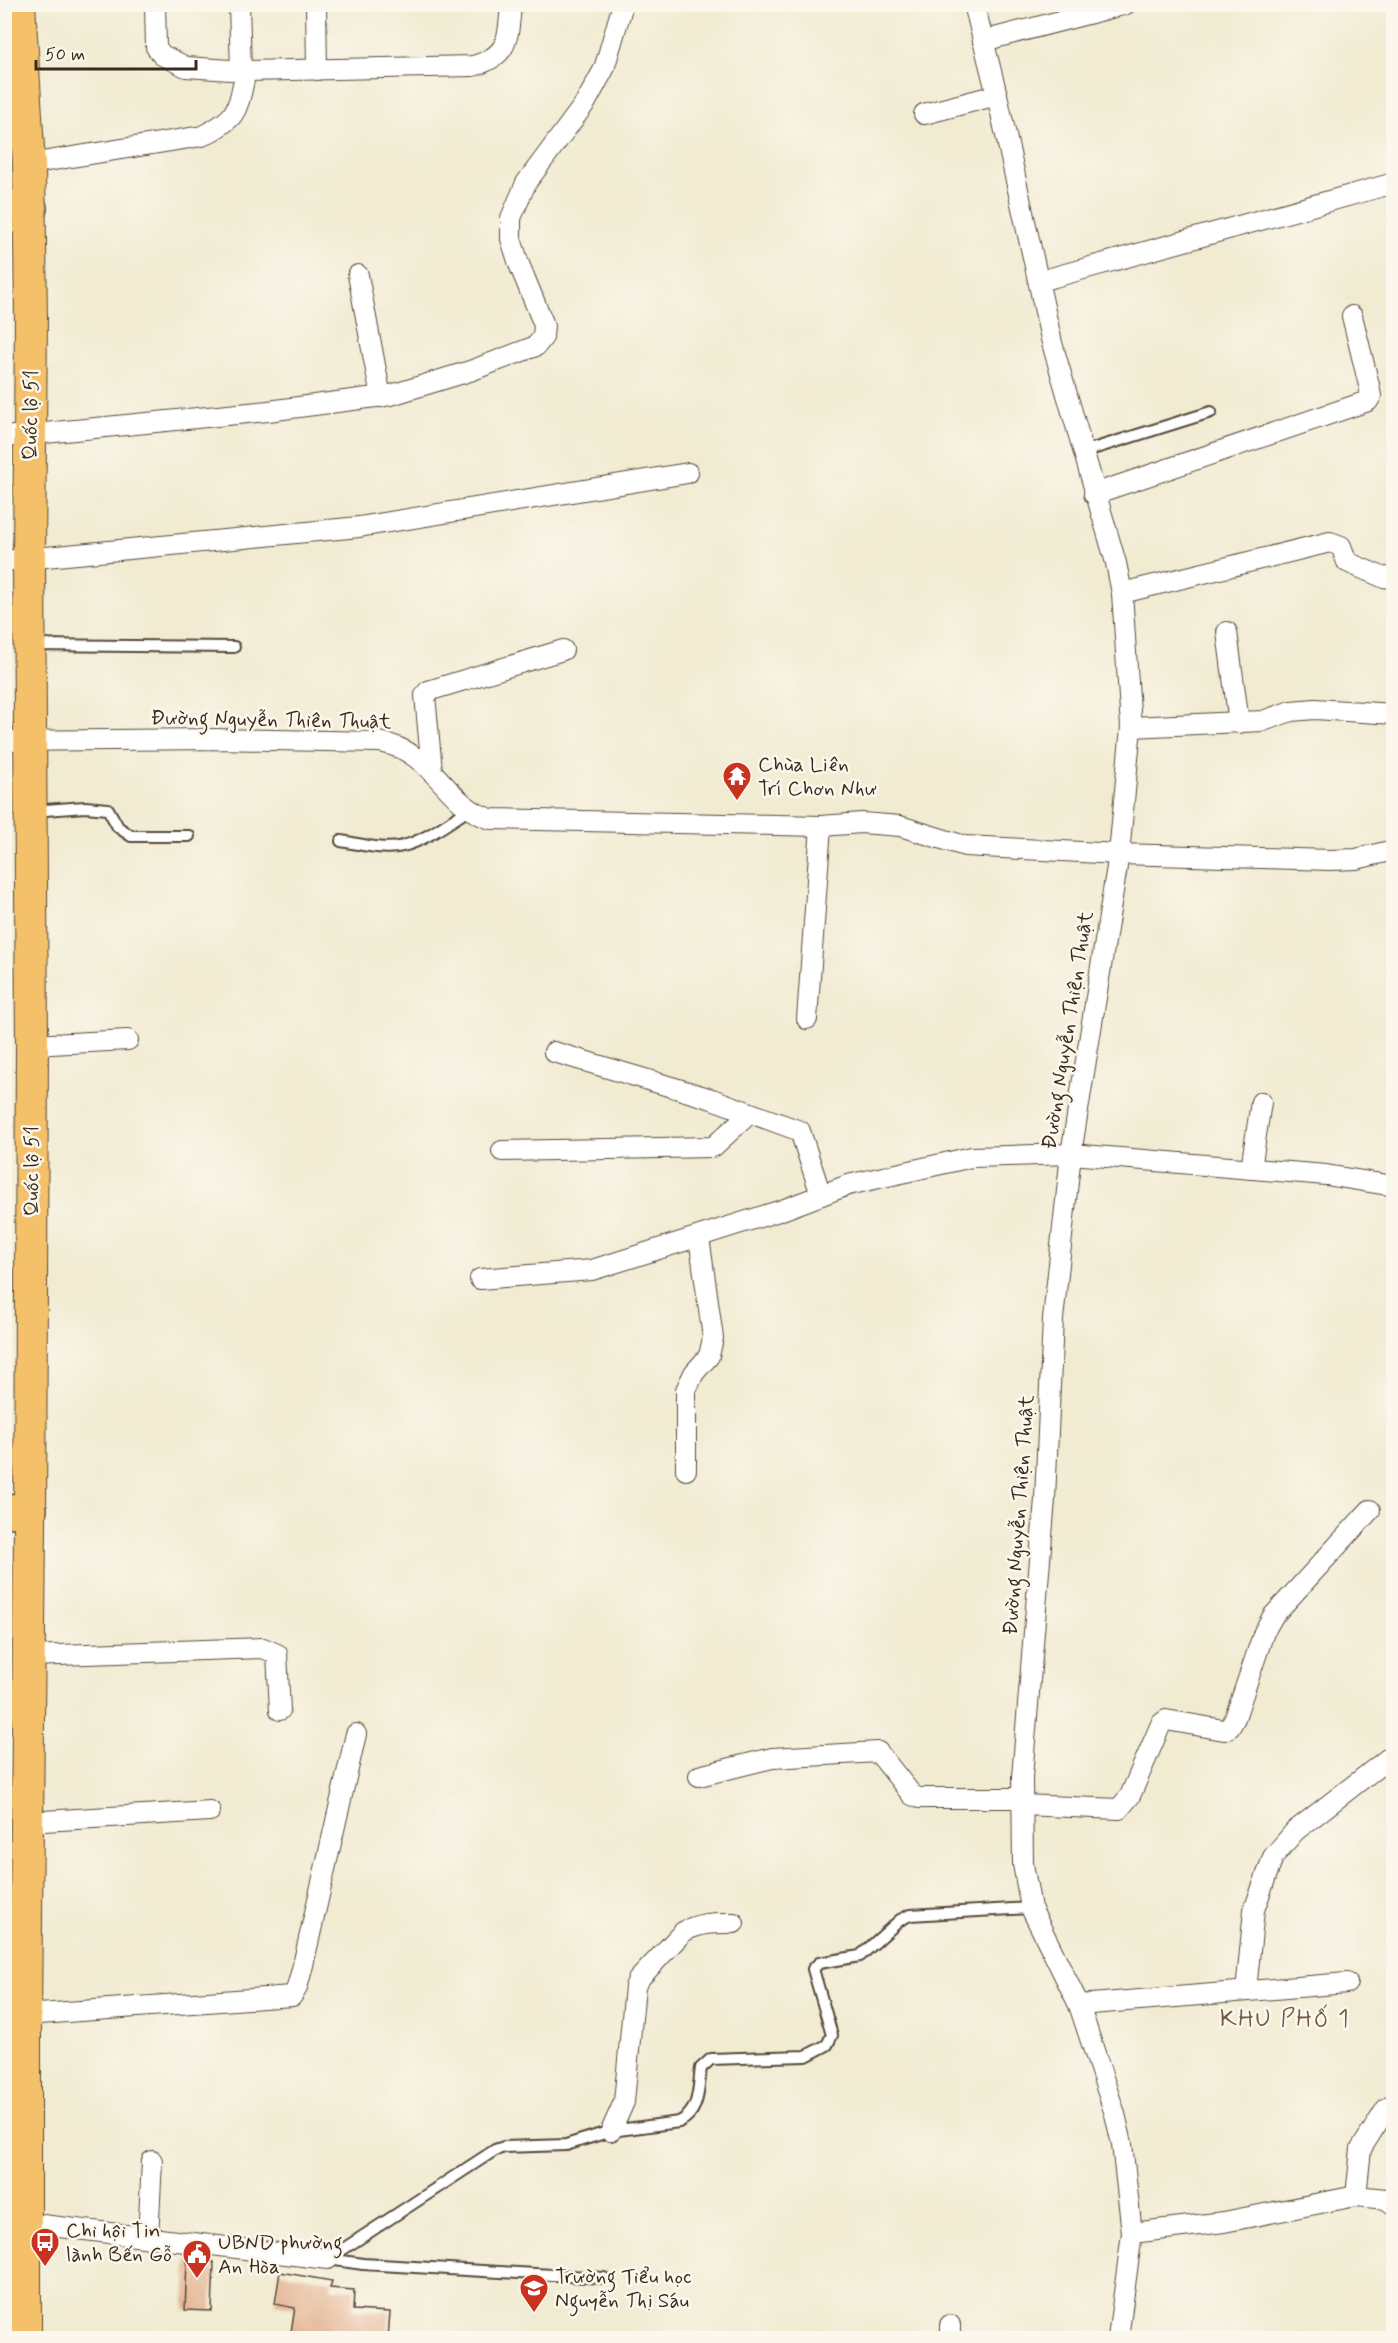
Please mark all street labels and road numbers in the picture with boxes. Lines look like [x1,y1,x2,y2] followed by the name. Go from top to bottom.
[16,370,46,460] street label: Quốc lộ 51
[150,704,392,738] street label: Đường Nguyễn Thiện Thuật
[1035,909,1103,1151] street label: Đường Nguyễn Thiện Thuật
[18,1126,46,1216] street label: Quốc lộ 51
[997,1393,1043,1636] street label: Đường Nguyễn Thiện Thuật

